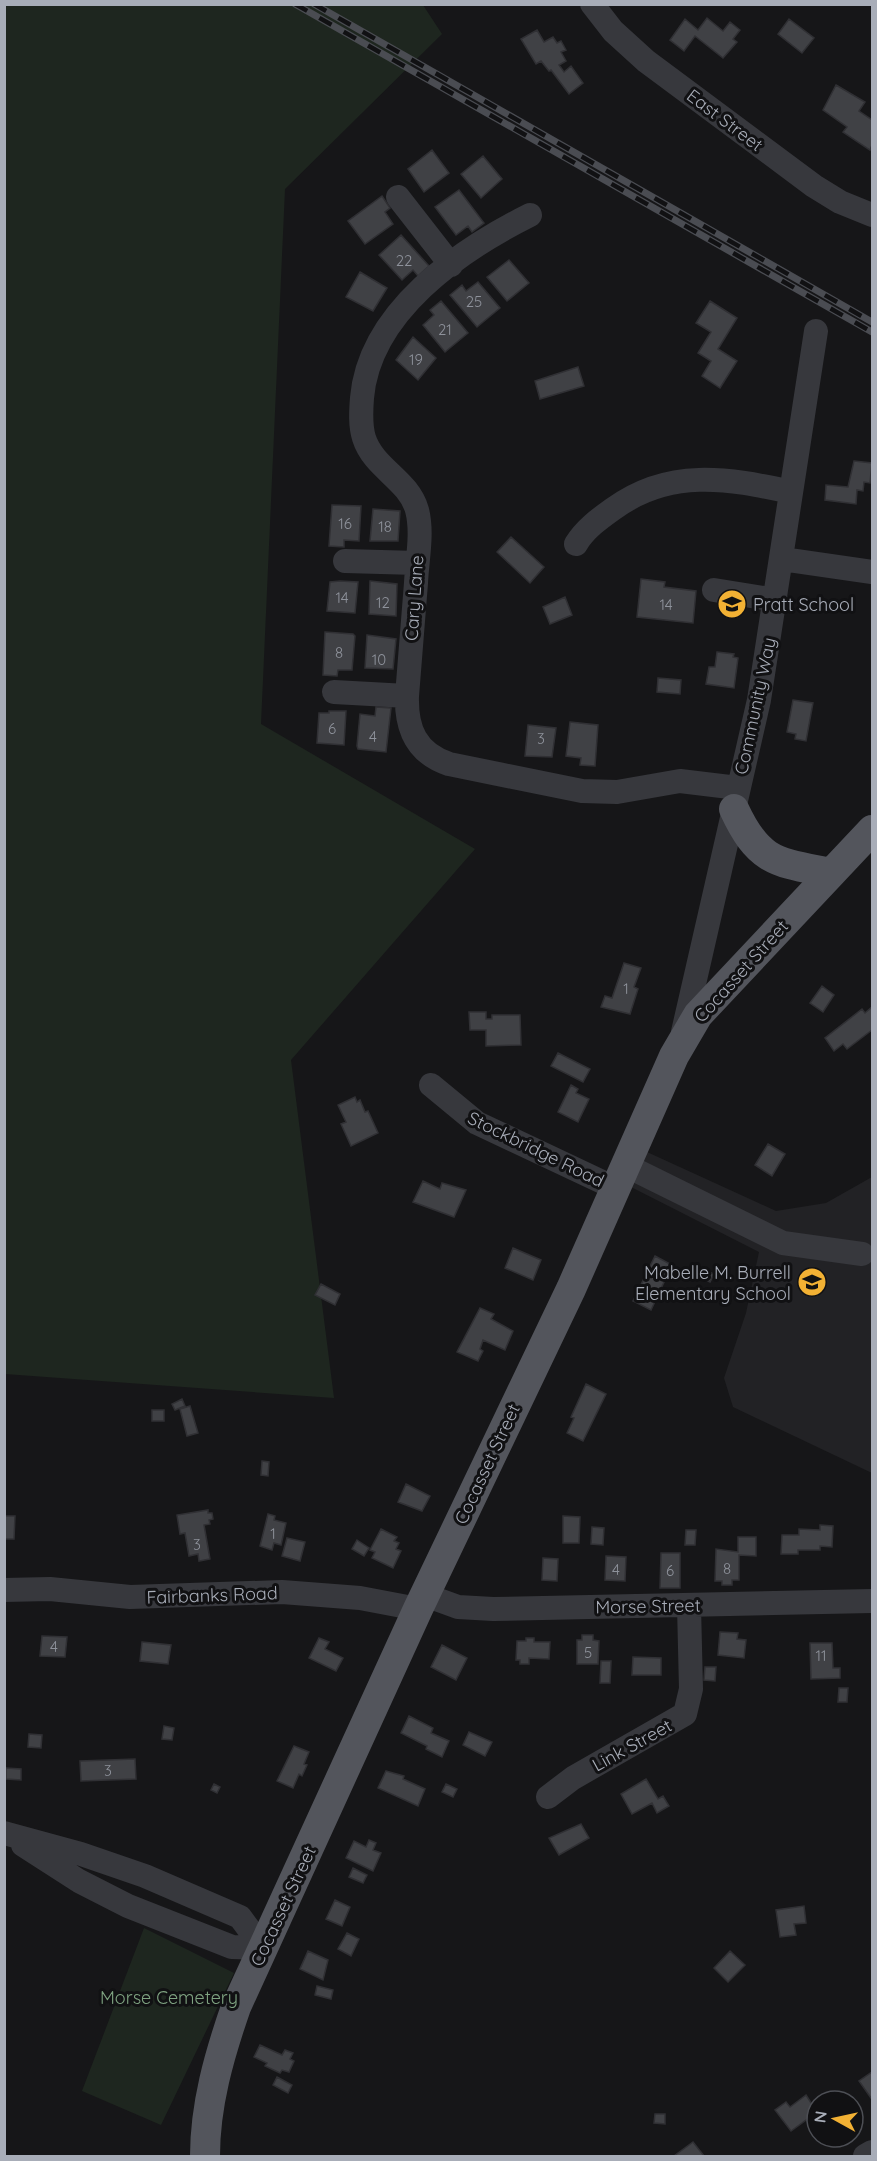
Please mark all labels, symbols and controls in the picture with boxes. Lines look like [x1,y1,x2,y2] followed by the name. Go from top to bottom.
[682,84,768,156] street label: East Street
[396,251,412,270] house number: 22
[466,292,482,311] house number: 25
[438,320,452,339] house number: 21
[409,350,423,369] house number: 19
[338,514,352,533] house number: 16
[378,517,392,536] house number: 18
[400,554,428,642] street label: Cary Lane
[335,588,349,607] house number: 14
[716,588,748,620] school or university icon: Pratt School
[376,593,390,612] house number: 12
[753,593,854,616] place label: Pratt School
[659,595,673,614] house number: 14
[729,635,781,777] street label: Community Way
[335,643,343,662] house number: 8
[372,650,386,669] house number: 10
[328,719,336,738] house number: 6
[369,727,377,746] house number: 4
[537,729,545,748] house number: 3
[689,915,793,1027] street label: Cocasset Street
[623,979,629,998] house number: 1
[464,1106,608,1192] street label: Stockbridge Road
[635,1261,791,1305] place label: Mabelle M. Burrell Elementary School
[796,1266,828,1298] school or university icon: Mabelle M. Burrell Elementary School
[449,1400,525,1528] street label: Cocasset Street
[270,1524,276,1543] house number: 1
[193,1535,201,1554] house number: 3
[723,1559,731,1578] house number: 8
[612,1560,620,1579] house number: 4
[666,1561,674,1580] house number: 6
[146,1581,278,1609] street label: Fairbanks Road
[595,1594,701,1618] street label: Morse Street
[50,1637,58,1656] house number: 4
[584,1643,592,1662] house number: 5
[815,1646,827,1665] house number: 11
[588,1714,676,1776] street label: Link Street
[104,1761,112,1780] house number: 3
[245,1842,321,1970] street label: Cocasset Street
[100,1986,238,2009] park label: Morse Cemetery
[805,2089,865,2149] north arrow
[809,2110,831,2124] text: N

